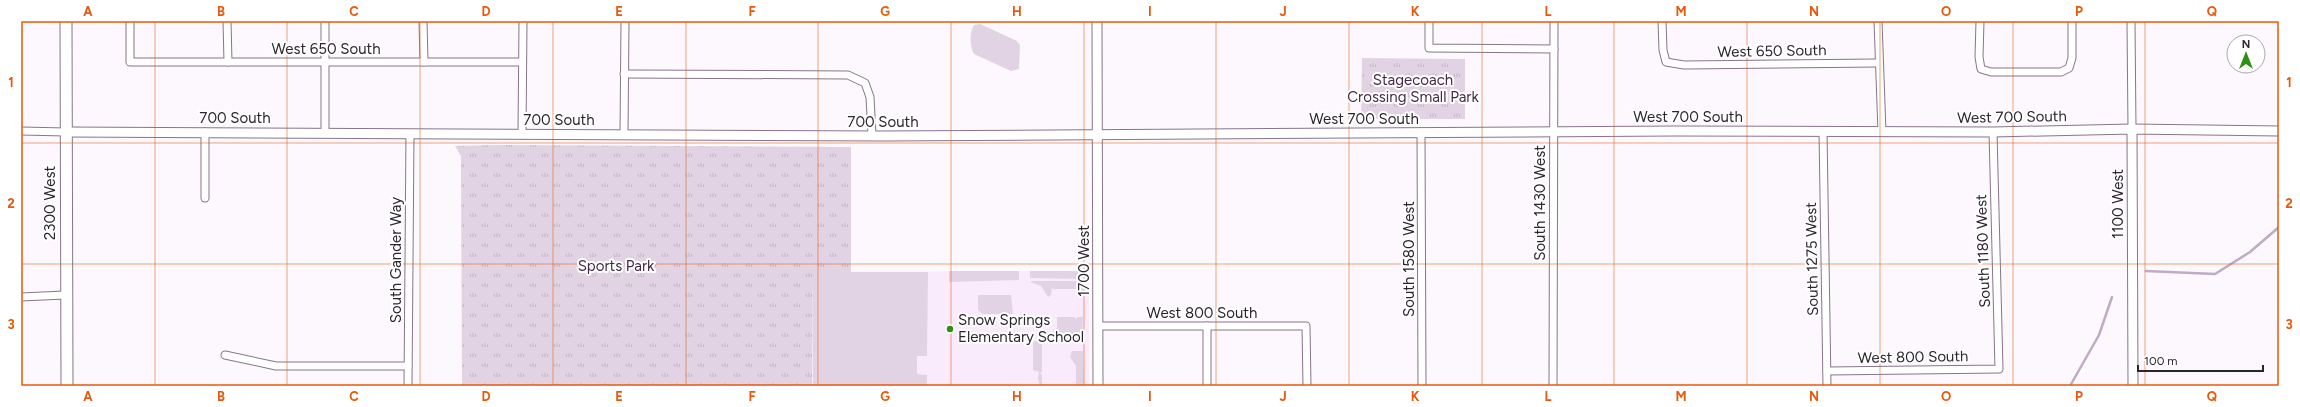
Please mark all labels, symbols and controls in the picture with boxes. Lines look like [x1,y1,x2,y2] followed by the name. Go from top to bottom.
[83,4,93,19] text: A
[217,4,225,19] text: B
[349,4,359,19] text: C
[481,4,491,19] text: D
[615,4,623,19] text: E
[748,4,756,19] text: F
[880,4,890,19] text: G
[1012,4,1022,19] text: H
[1148,4,1152,19] text: I
[1279,4,1287,19] text: J
[1411,4,1420,19] text: K
[1545,4,1552,19] text: L
[1675,4,1687,19] text: M
[1809,4,1819,19] text: N
[1941,4,1951,19] text: O
[2075,4,2083,19] text: P
[2207,4,2217,19] text: Q
[2226,34,2266,74] north arrow
[2242,38,2250,51] text: N
[271,40,381,58] street label: West 650 South
[1717,41,1827,61] street label: West 650 South
[1347,71,1479,106] park label: Stagecoach Crossing Small Park
[8,75,14,90] text: 1
[2286,75,2292,90] text: 1
[1957,107,2067,127] street label: West 700 South
[1633,108,1743,126] street label: West 700 South
[199,109,271,127] street label: 700 South
[1309,110,1419,128] street label: West 700 South
[523,111,595,129] street label: 700 South
[847,113,919,131] street label: 700 South
[1531,145,1549,261] street label: South 1430 West
[41,166,59,240] street label: 2300 West
[2109,169,2127,239] street label: 1100 West
[1972,194,1994,308] street label: South 1180 West
[7,196,15,211] text: 2
[2285,196,2293,211] text: 2
[387,197,405,323] street label: South Gander Way
[1400,201,1418,317] street label: South 1580 West
[1802,202,1822,316] street label: South 1275 West
[1075,225,1093,297] street label: 1700 West
[578,257,655,275] park label: Sports Park
[1147,304,1257,322] street label: West 800 South
[958,311,1084,346] place label: Snow Springs Elementary School
[7,317,15,332] text: 3
[2285,317,2293,332] text: 3
[945,324,955,334] marker: Snow Springs Elementary School
[1857,347,1969,367] street label: West 800 South
[2138,347,2263,373] scale bar
[2144,354,2178,368] text: 100 m
[83,389,93,404] text: A
[217,389,225,404] text: B
[349,389,359,404] text: C
[481,389,491,404] text: D
[615,389,623,404] text: E
[748,389,756,404] text: F
[880,389,890,404] text: G
[1012,389,1022,404] text: H
[1148,389,1152,404] text: I
[1279,389,1287,404] text: J
[1411,389,1420,404] text: K
[1545,389,1552,404] text: L
[1675,389,1687,404] text: M
[1809,389,1819,404] text: N
[1941,389,1951,404] text: O
[2075,389,2083,404] text: P
[2207,389,2217,404] text: Q

